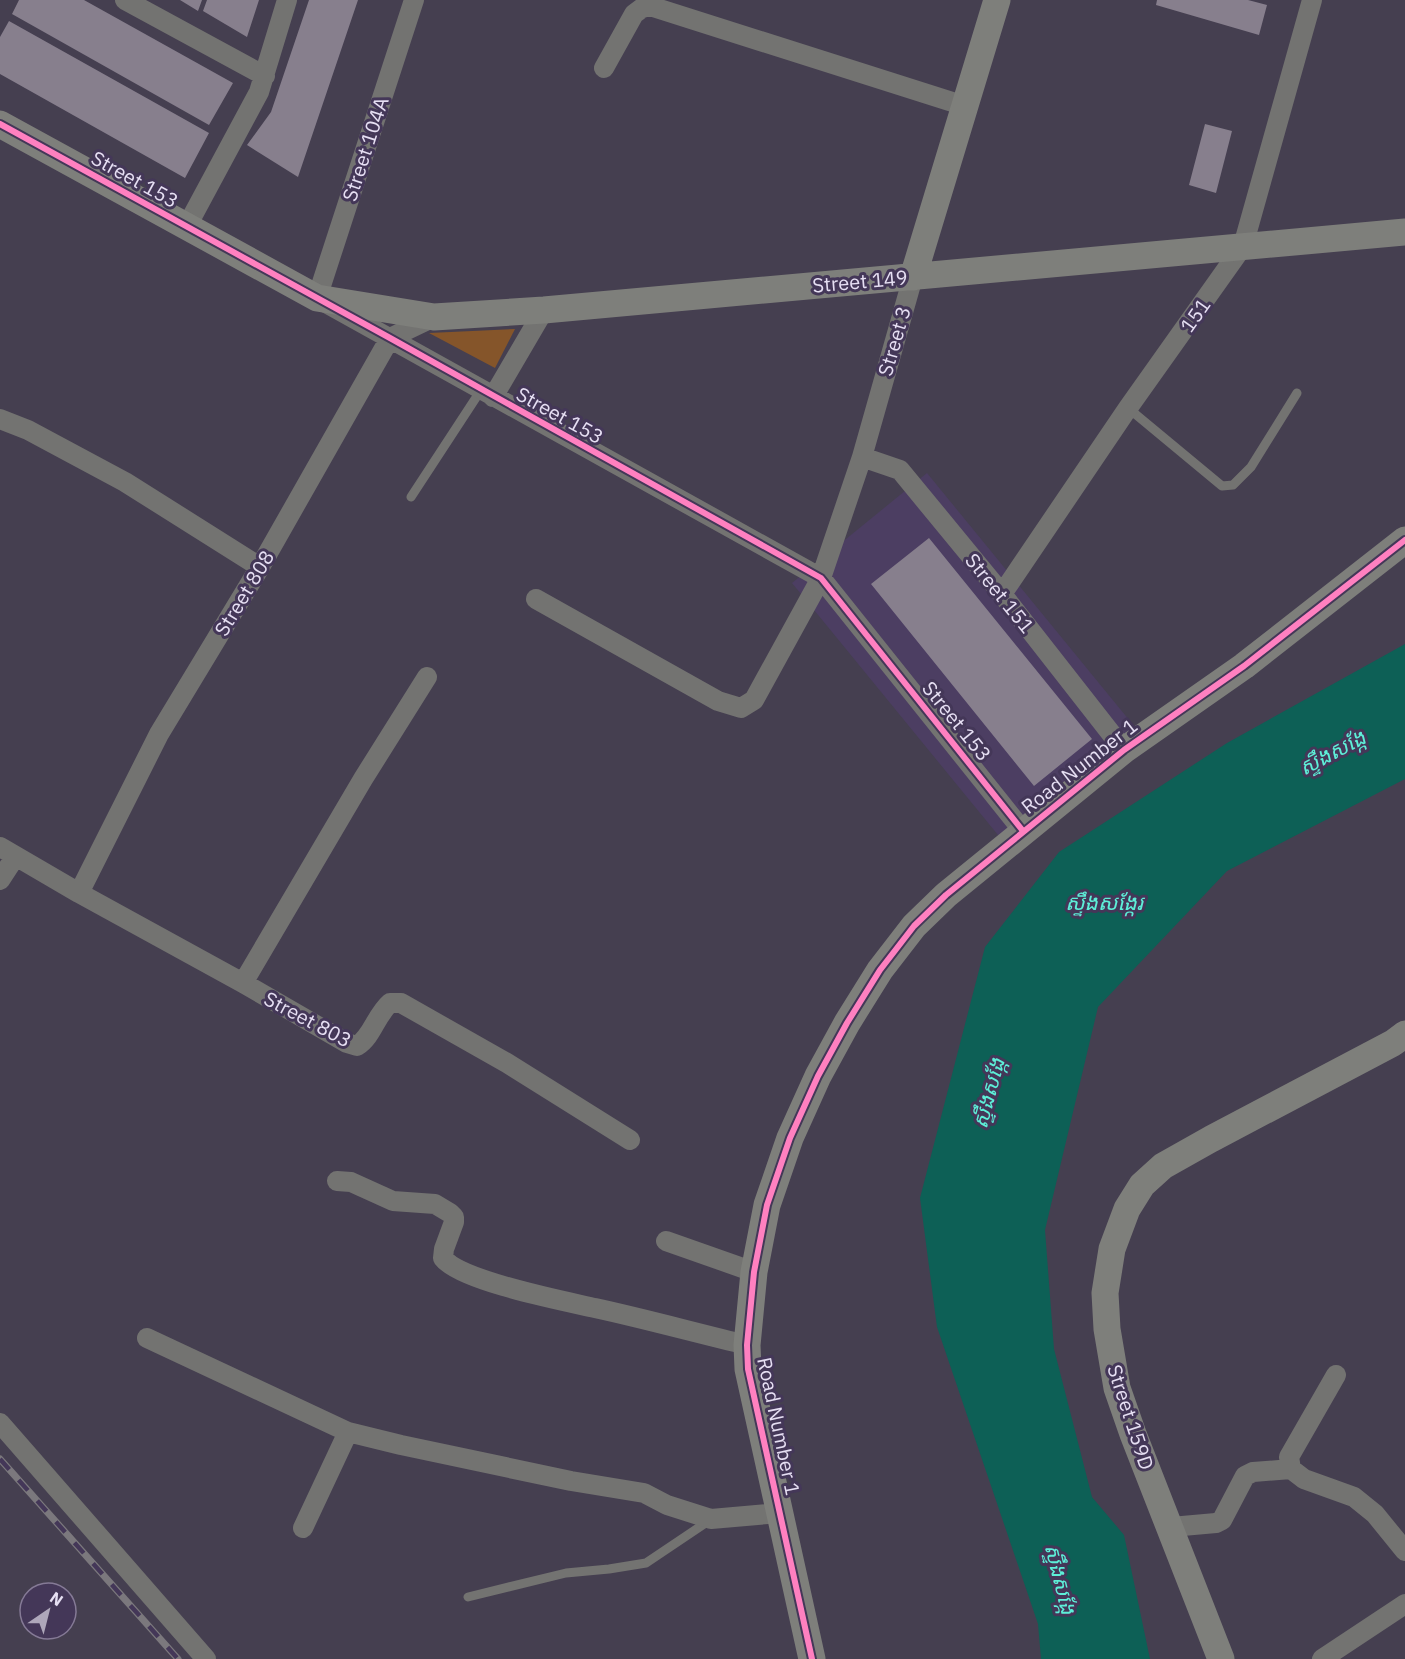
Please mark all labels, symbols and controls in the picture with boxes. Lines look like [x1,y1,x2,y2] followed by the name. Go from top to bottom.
[335,93,395,205] street label: Street 104A
[87,144,183,214] street label: Street 153
[811,263,909,299] street label: Street 149
[1174,293,1216,337] street label: 151
[871,303,917,379] street label: Street 3
[512,380,608,450] street label: Street 153
[208,545,280,641] street label: Street 808
[959,547,1041,639] street label: Street 151
[916,675,998,767] street label: Street 153
[1015,712,1143,820] street label: Road Number 1
[1294,722,1371,782] water label: ស្ទឹងសង្កែ
[1065,888,1146,917] water label: ស្ទឹងសង្កែរ
[259,985,357,1053] street label: Street 803
[965,1054,1011,1131] water label: ស្ទឹងសង្កែ
[751,1355,807,1497] street label: Road Number 1
[1101,1361,1161,1473] street label: Street 159D
[1038,1541,1083,1618] water label: ស្ទឹងសង្កែ
[18,1581,78,1641] north arrow
[46,1587,67,1610] text: N

